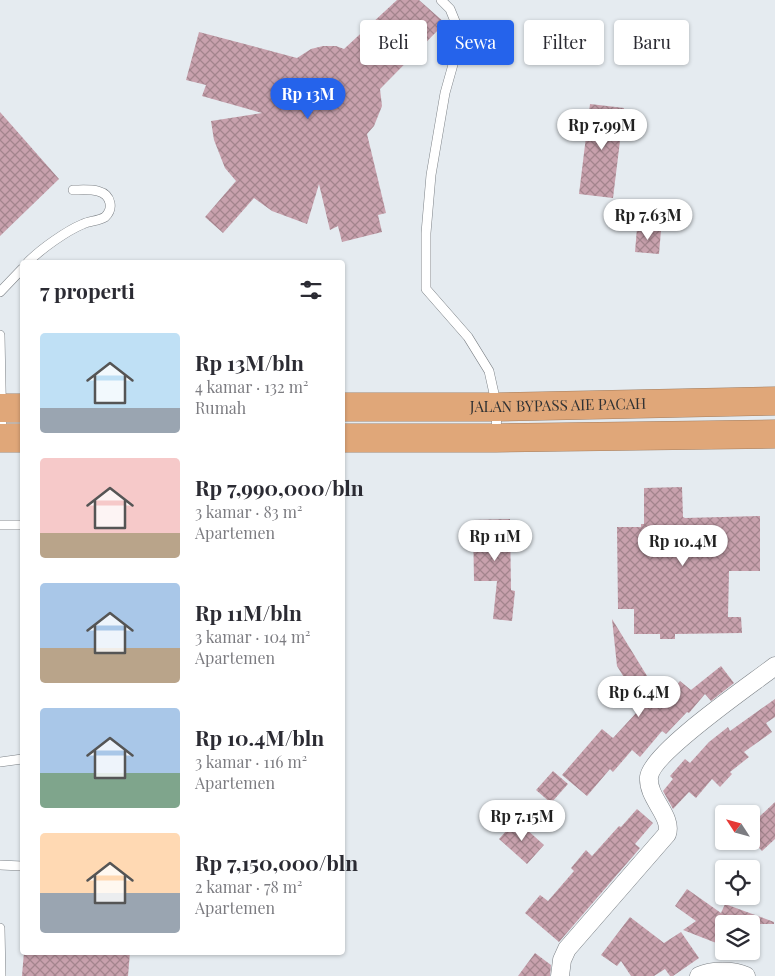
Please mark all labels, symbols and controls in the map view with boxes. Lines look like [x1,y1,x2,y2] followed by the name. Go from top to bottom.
[360,20,427,65] chip: Beli
[437,20,514,65] chip: Sewa
[524,20,604,65] chip: Filter
[614,20,689,65] chip: Baru
[267,78,349,120] pin: Rp 13M
[281,83,335,104] text: Rp 13M
[550,108,654,151] pin: Rp 7.99M
[568,114,636,135] text: Rp 7.99M
[596,198,700,241] pin: Rp 7.63M
[614,204,682,225] text: Rp 7.63M
[40,276,135,304] text: 7 properti
[297,276,325,304] icon: filters
[195,348,304,376] text: Rp 13M/bln
[80,353,140,413] icon: home
[195,376,308,397] text: 4 kamar · 132 m²
[469,393,647,416] street label: JALAN BYPASS AIE PACAH
[195,397,246,418] text: Rumah
[195,473,364,501] text: Rp 7,990,000/bln
[80,478,140,538] icon: home
[195,501,302,522] text: 3 kamar · 83 m²
[454,520,536,562] pin: Rp 11M
[195,522,275,543] text: Apartemen
[631,524,735,567] pin: Rp 10.4M
[469,525,521,546] text: Rp 11M
[649,530,717,551] text: Rp 10.4M
[195,598,302,626] text: Rp 11M/bln
[80,603,140,663] icon: home
[195,626,311,647] text: 3 kamar · 104 m²
[195,647,275,668] text: Apartemen
[593,676,685,718] pin: Rp 6.4M
[609,681,669,702] text: Rp 6.4M
[195,723,324,751] text: Rp 10.4M/bln
[80,728,140,788] icon: home
[195,751,307,772] text: 3 kamar · 116 m²
[195,772,275,793] text: Apartemen
[470,800,574,842] pin: Rp 7.15M
[490,805,554,826] text: Rp 7.15M
[715,805,760,850] north arrow
[715,805,760,960] map controls
[195,848,358,876] text: Rp 7,150,000/bln
[80,853,140,913] icon: home
[715,860,760,905] button: locate
[195,876,302,897] text: 2 kamar · 78 m²
[195,897,275,918] text: Apartemen
[715,915,760,960] button: layers

